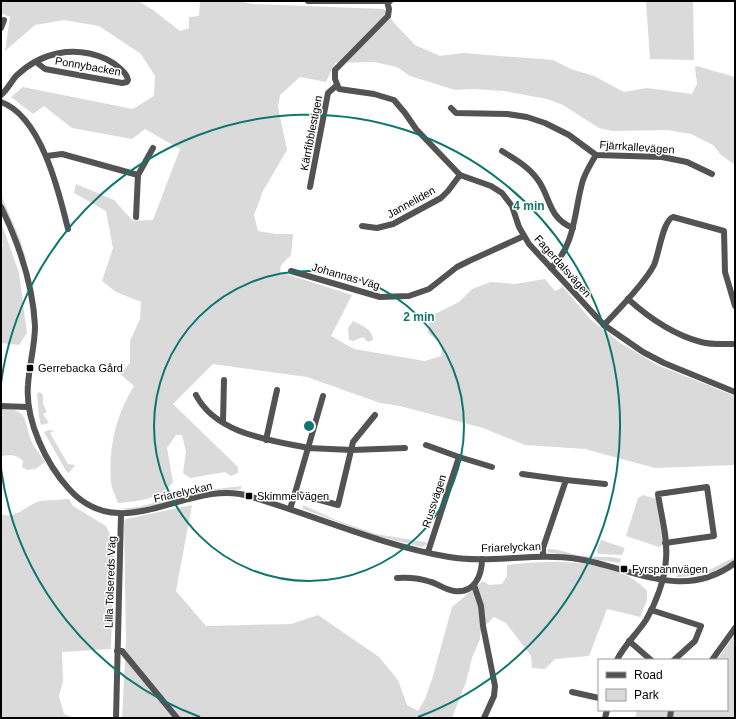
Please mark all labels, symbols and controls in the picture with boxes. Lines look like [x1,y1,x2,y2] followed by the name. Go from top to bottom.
[54,54,122,78] street label: Ponnybacken
[298,94,324,172] street label: Kärrfibblestigen
[599,138,675,156] street label: Fjärrkallevägen
[385,184,437,220] street label: Janneliden
[513,199,545,213] text: 4 min
[532,233,594,299] street label: Fagerdalsvägen
[311,261,381,291] street label: Johannas Väg
[403,310,435,324] text: 2 min
[38,362,123,374] place label: Gerrebacka Gård
[25,363,35,373] marker: Gerrebacka Gård
[302,419,316,433] centre of rings
[420,473,448,529] street label: Russvägen
[152,479,214,505] street label: Friarelyckan
[257,490,329,502] place label: Skimmelvägen
[244,491,254,501] marker: Skimmelvägen
[102,536,118,628] street label: Lilla Tolsereds Väg
[481,540,541,554] street label: Friarelyckan
[632,563,708,575] place label: Fyrspannvägen
[619,564,629,574] marker: Fyrspannvägen
[598,659,728,711] legend
[634,668,663,682] text: Road
[634,688,660,702] text: Park

